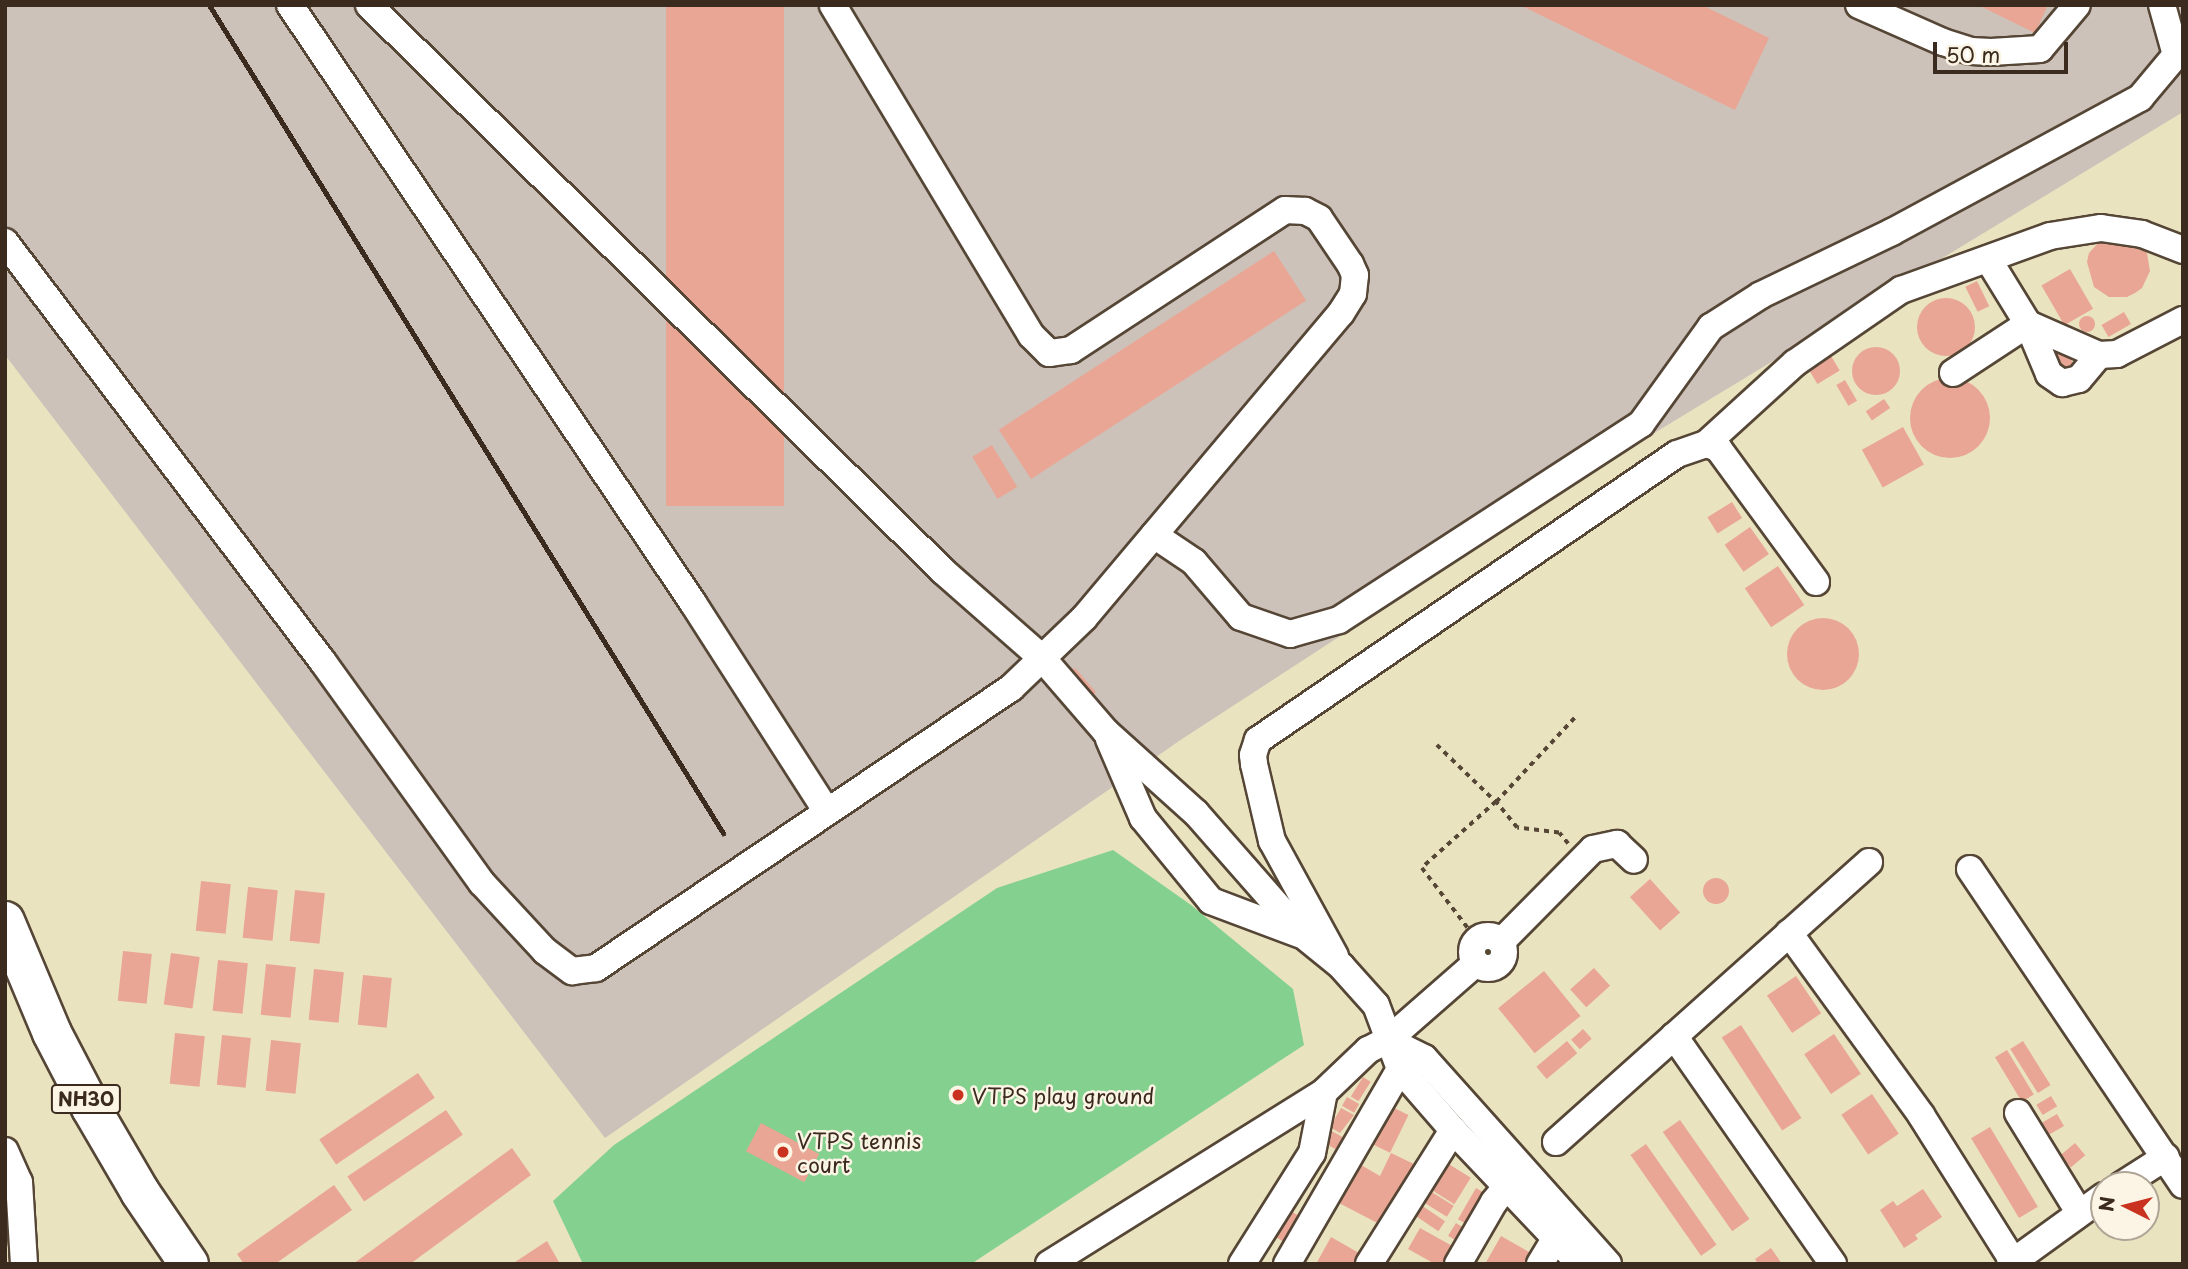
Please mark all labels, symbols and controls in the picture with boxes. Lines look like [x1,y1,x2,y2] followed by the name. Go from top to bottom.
[1936,28,2071,72] scale bar
[1946,38,2000,70] text: 50 m
[972,1082,1154,1108] place label: VTPS play ground
[49,1084,123,1114] road number: NH30
[950,1087,966,1103] marker: VTPS play ground
[797,1127,919,1177] place label: VTPS tennis court
[775,1144,791,1160] marker: VTPS tennis court
[2090,1171,2160,1241] north arrow
[2091,1195,2121,1213] text: N

